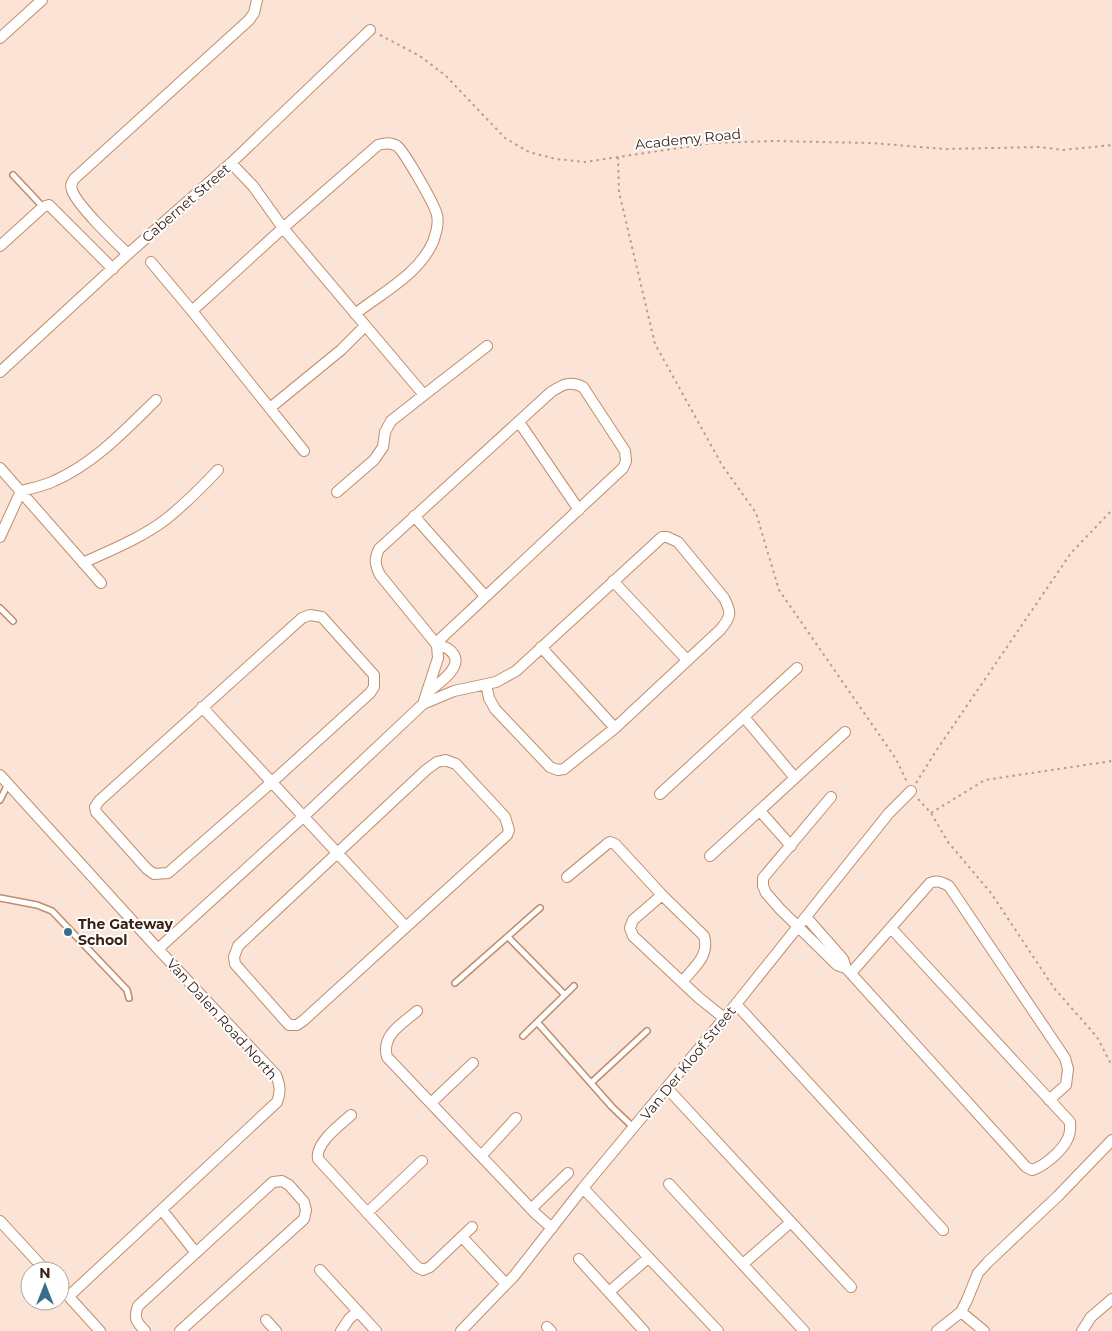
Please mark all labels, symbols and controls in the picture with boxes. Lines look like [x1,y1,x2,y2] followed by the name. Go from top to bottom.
[634,124,742,154] street label: Academy Road
[138,160,234,246] street label: Cabernet Street
[78,915,173,949] place label: The Gateway School
[62,926,74,938] marker: The Gateway School
[163,955,281,1083] street label: Van Dalen Road North
[636,1002,740,1124] street label: Van Der Kloof Street
[20,1261,70,1311] north arrow
[39,1264,51,1282] text: N

